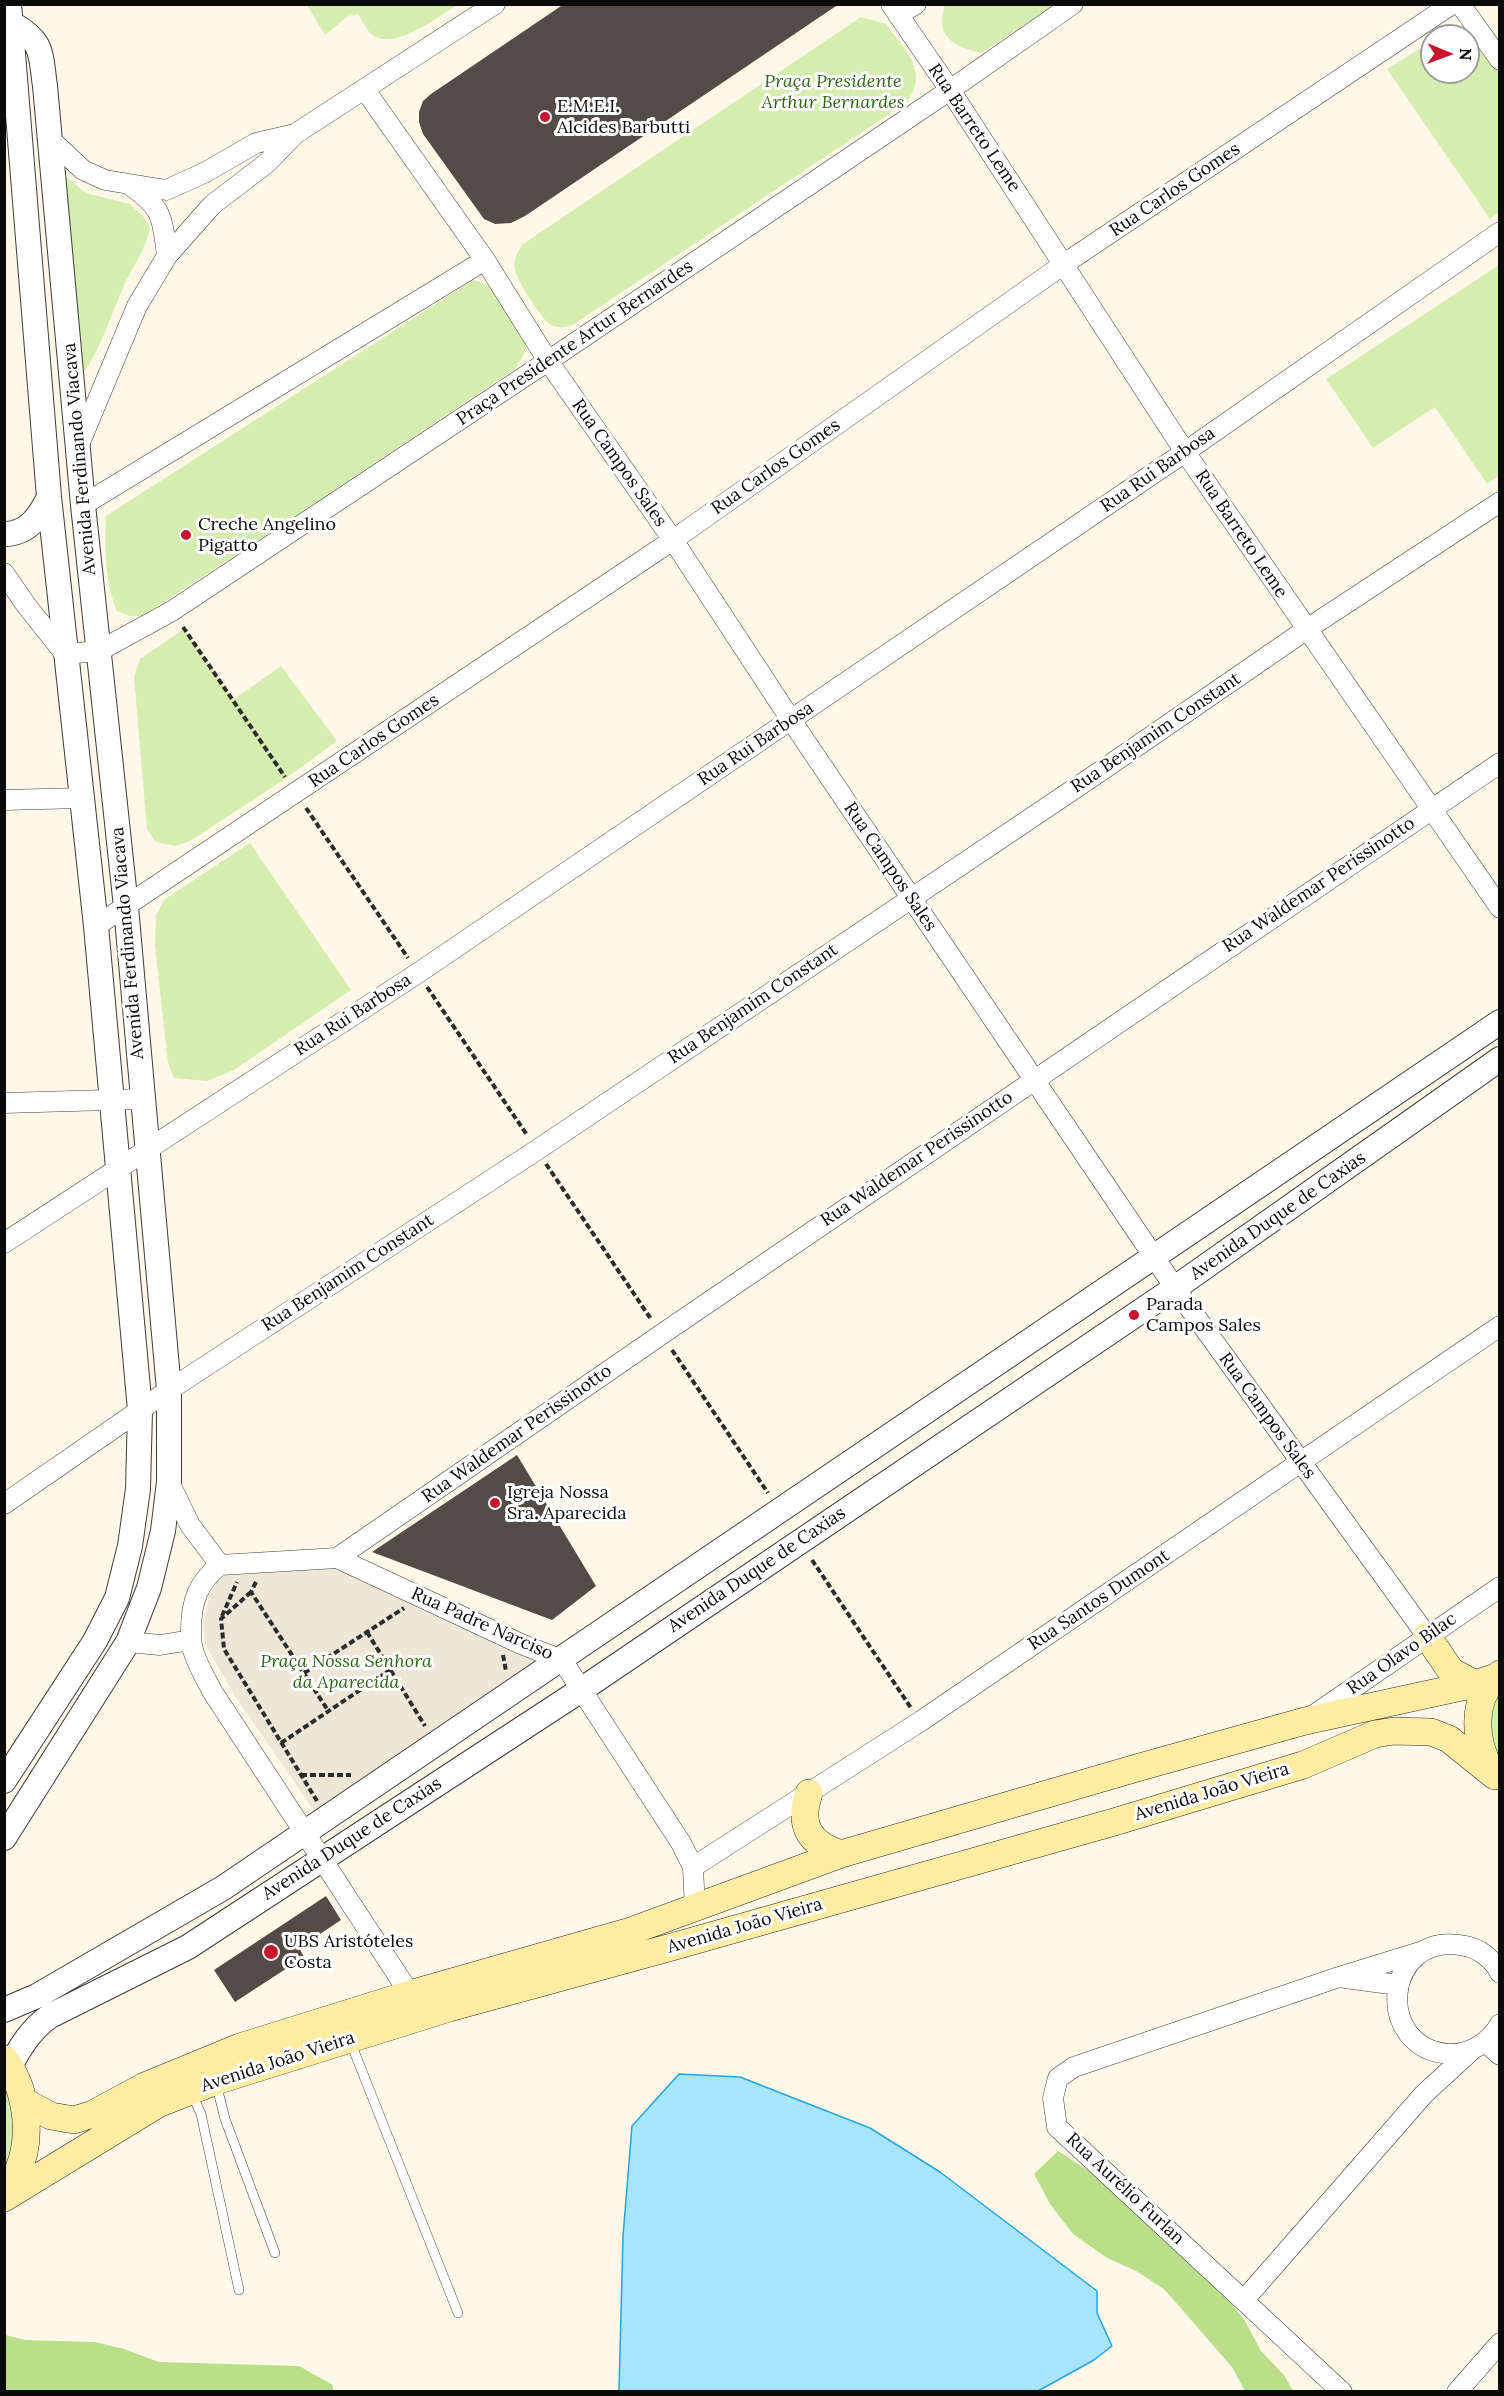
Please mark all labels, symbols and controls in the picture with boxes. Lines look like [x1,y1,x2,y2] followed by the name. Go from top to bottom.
[1420,24,1480,84] north arrow
[1456,48,1476,61] text: N
[923,60,1025,196] street label: Rua Barreto Leme
[762,71,904,113] park label: Praça Presidente Arthur Bernardes
[557,96,690,138] place label: E.M.E.I. Alcides Barbutti
[538,110,552,124] marker: E.M.E.I. Alcides Barbutti
[1106,138,1244,242] street label: Rua Carlos Gomes
[453,256,697,430] street label: Praça Presidente Artur Bernardes
[59,342,101,576] street label: Avenida Ferdinando Viacava
[567,395,671,531] street label: Rua Campos Sales
[707,414,845,520] street label: Rua Carlos Gomes
[1097,423,1219,517] street label: Rua Rui Barbosa
[1190,466,1292,602] street label: Rua Barreto Leme
[198,514,336,556] place label: Creche Angelino Pigatto
[179,528,193,542] marker: Creche Angelino Pigatto
[1067,668,1245,798] street label: Rua Benjamim Constant
[305,689,443,793] street label: Rua Carlos Gomes
[694,697,818,791] street label: Rua Rui Barbosa
[839,798,941,936] street label: Rua Campos Sales
[1219,813,1419,957] street label: Rua Waldemar Perissinotto
[107,826,149,1060] street label: Avenida Ferdinando Viacava
[664,939,842,1069] street label: Rua Benjamim Constant
[291,969,415,1061] street label: Rua Rui Barbosa
[817,1087,1017,1231] street label: Rua Waldemar Perissinotto
[1186,1147,1370,1285] street label: Avenida Duque de Caxias
[258,1209,438,1337] street label: Rua Benjamim Constant
[1146,1294,1261,1336] place label: Parada Campos Sales
[1127,1308,1141,1322] marker: Parada Campos Sales
[1214,1349,1320,1483] street label: Rua Campos Sales
[418,1360,616,1508] street label: Rua Waldemar Perissinotto
[507,1482,627,1524] place label: Igreja Nossa Sra. Aparecida
[488,1496,502,1510] marker: Igreja Nossa Sra. Aparecida
[664,1502,850,1638] street label: Avenida Duque de Caxias
[1024,1545,1174,1655] street label: Rua Santos Dumont
[408,1583,556,1665] street label: Rua Padre Narciso
[1343,1608,1461,1700] street label: Rua Olavo Bilac
[260,1651,432,1694] park label: Praça Nossa Senhora da Aparecida
[1132,1758,1292,1826] street label: Avenida João Vieira
[258,1773,446,1905] street label: Avenida Duque de Caxias
[665,1894,825,1958] street label: Avenida João Vieira
[284,1931,413,1974] place label: UBS Aristóteles Costa
[262,1943,280,1961] marker: UBS Aristóteles Costa
[198,2027,358,2097] street label: Avenida João Vieira
[1061,2129,1189,2249] street label: Rua Aurélio Furlan

